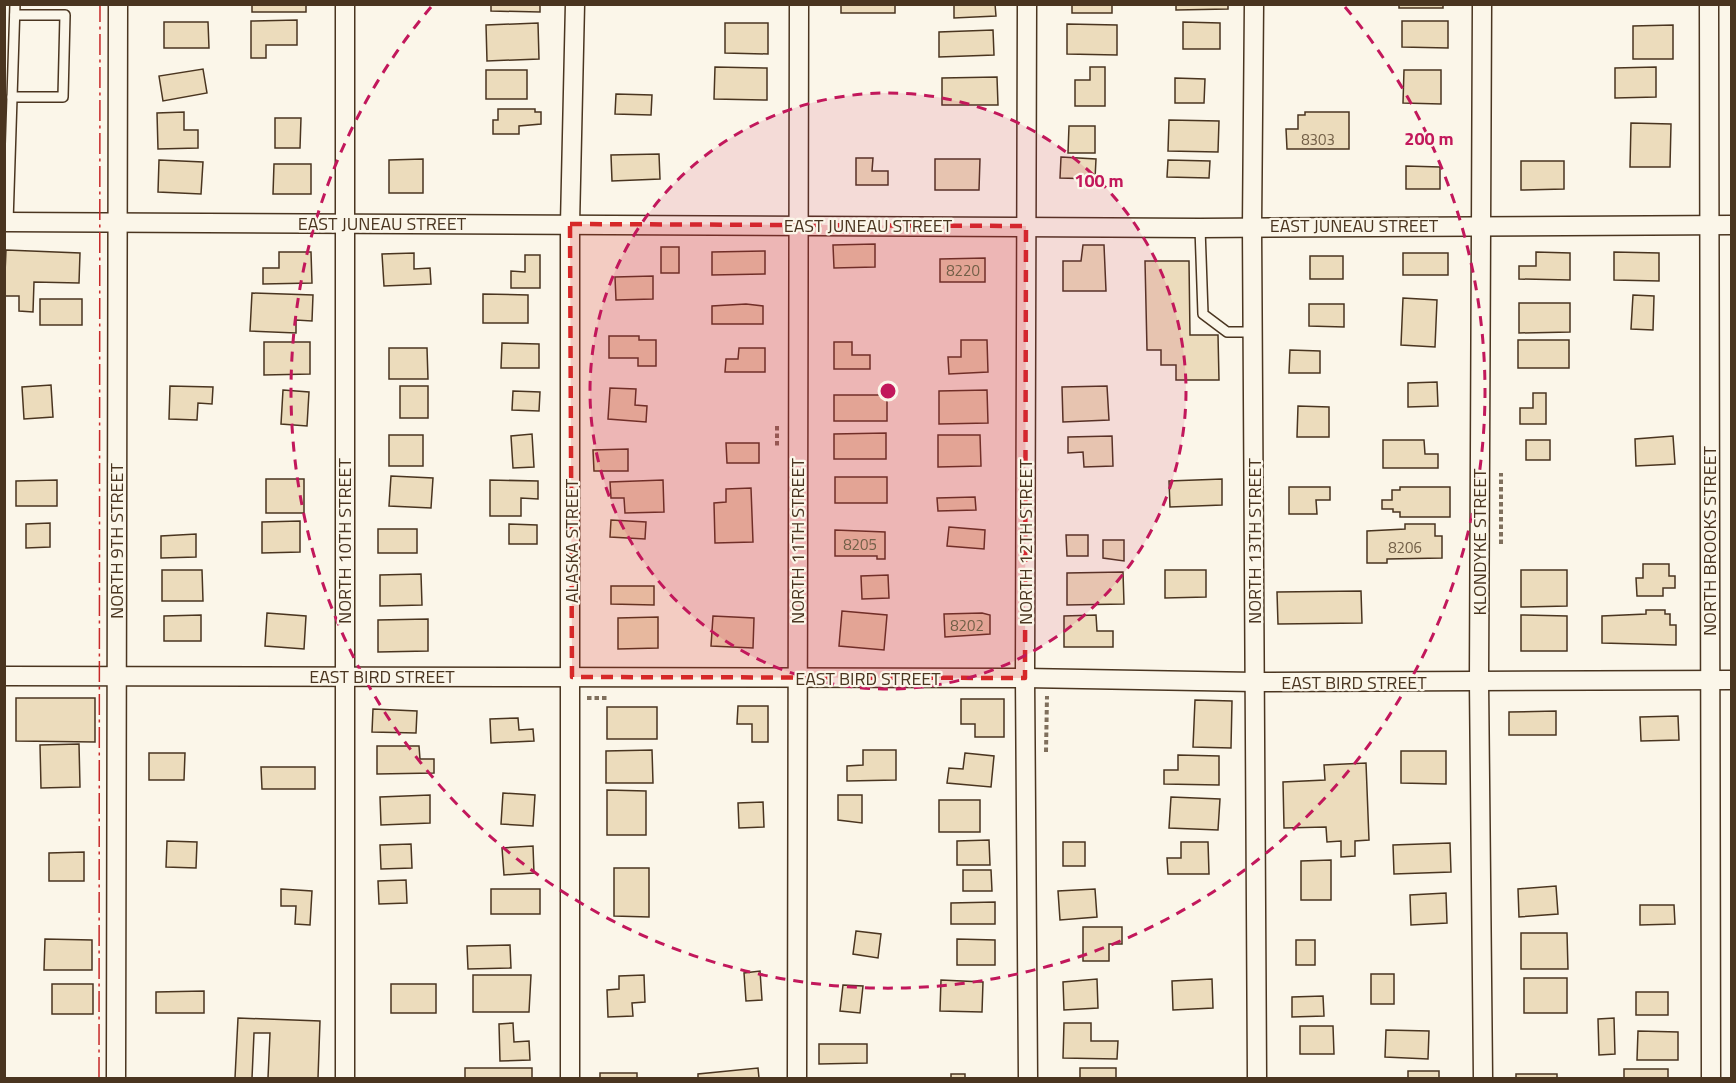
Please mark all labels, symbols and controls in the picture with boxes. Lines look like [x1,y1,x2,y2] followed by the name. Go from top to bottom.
[1404,125,1454,152] text: 200 m
[1301,128,1335,151] house number: 8303
[1074,167,1124,194] text: 100 m
[298,210,467,237] street label: EAST JUNEAU STREET
[784,212,953,239] street label: EAST JUNEAU STREET
[1270,212,1439,239] street label: EAST JUNEAU STREET
[946,259,980,282] house number: 8220
[878,381,898,401] centre of rings
[1696,445,1723,636] street label: NORTH BROOKS STREET
[331,457,358,624] street label: NORTH 10TH STREET
[784,457,811,624] street label: NORTH 11TH STREET
[1241,457,1268,624] street label: NORTH 13TH STREET
[1012,458,1039,625] street label: NORTH 12TH STREET
[103,463,130,619] street label: NORTH 9TH STREET
[1466,468,1493,616] street label: KLONDYKE STREET
[558,478,585,603] street label: ALASKA STREET
[843,533,877,556] house number: 8205
[1388,536,1422,559] house number: 8206
[950,614,984,637] house number: 8202
[309,663,455,690] street label: EAST BIRD STREET
[795,665,941,692] street label: EAST BIRD STREET
[1281,669,1427,696] street label: EAST BIRD STREET

